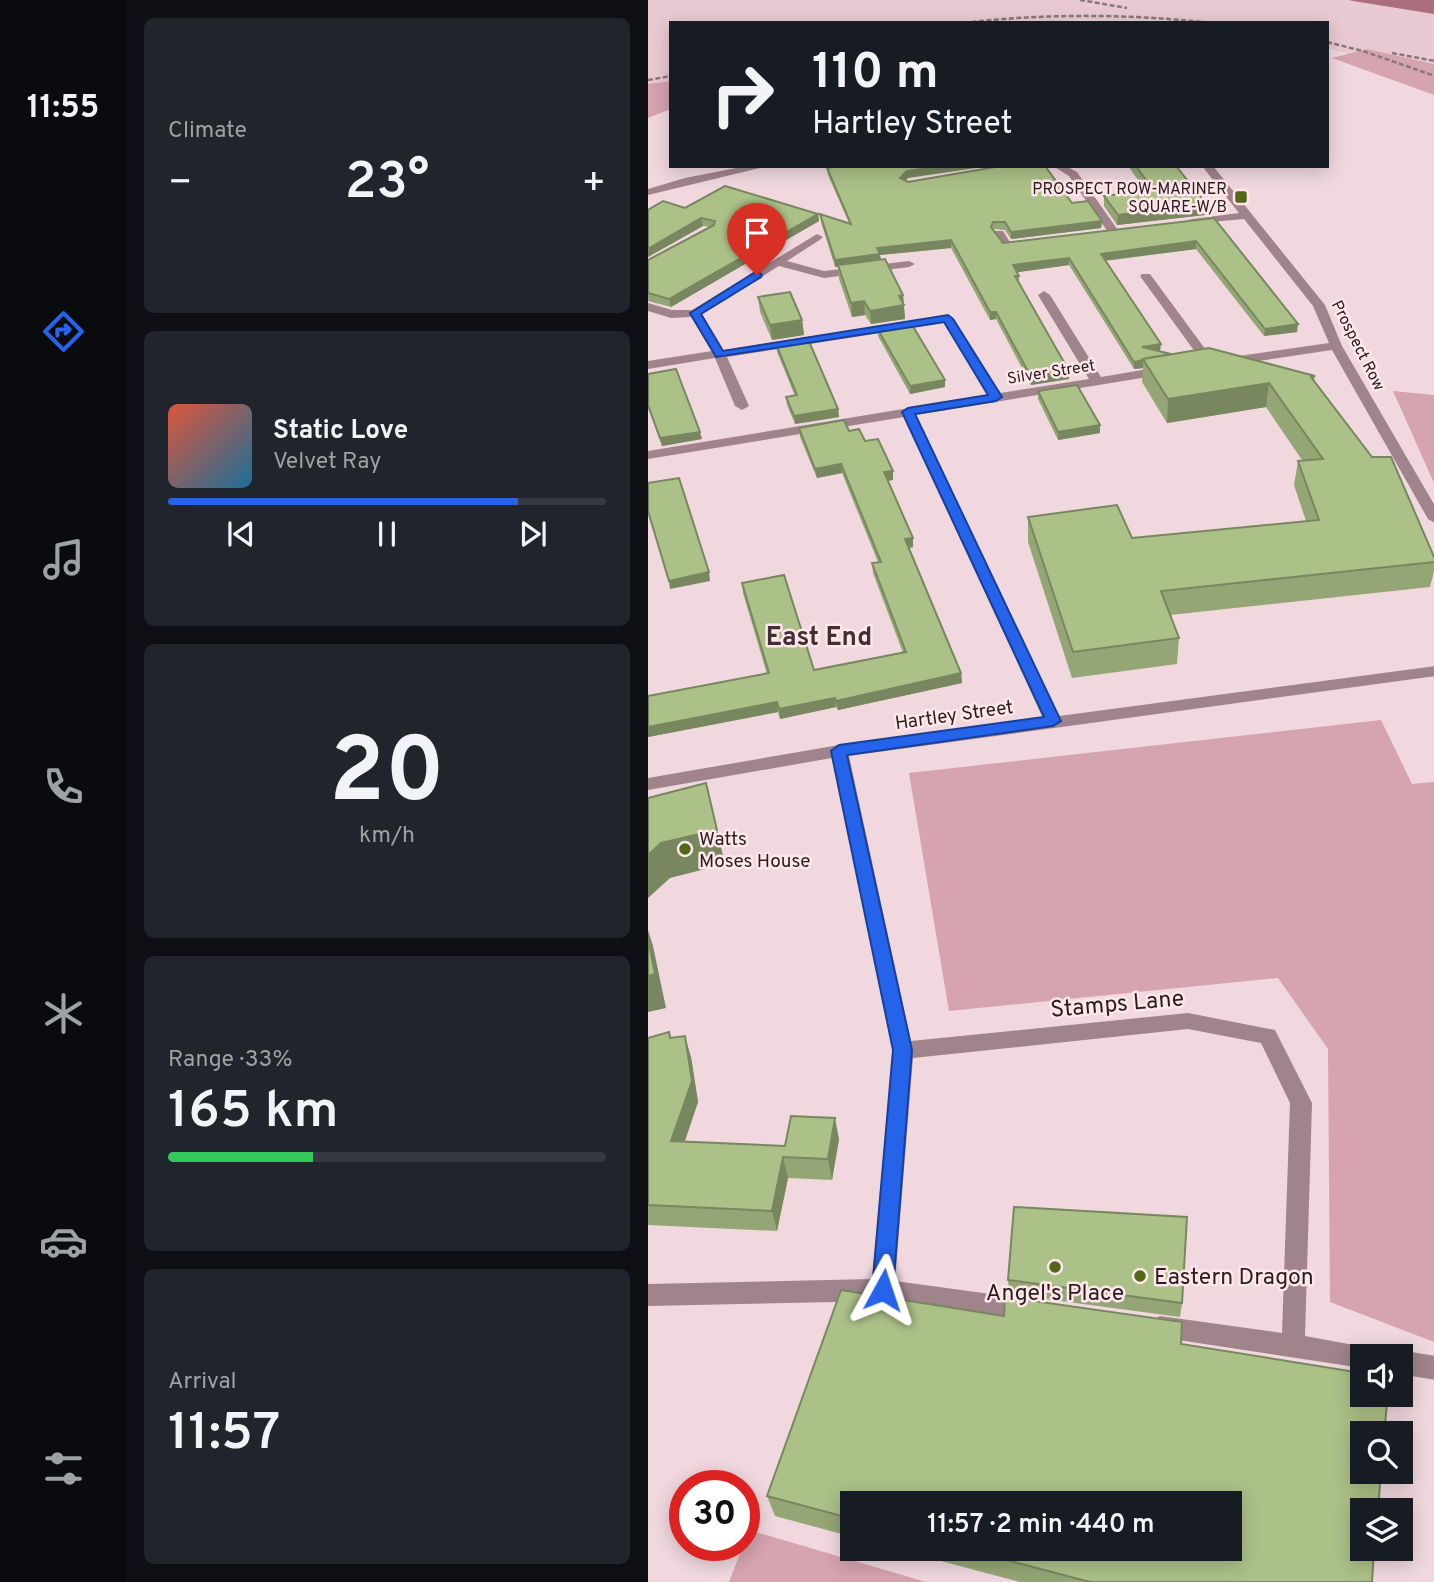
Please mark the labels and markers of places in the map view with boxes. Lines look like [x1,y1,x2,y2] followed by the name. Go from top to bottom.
[1032,180,1227,218] place label: PROSPECT ROW-MARINER SQUARE-W/B
[1233,189,1249,205] marker: PROSPECT ROW-MARINER SQUARE-W/B
[727,203,787,275] pin
[699,828,810,874] place label: Watts Moses House
[677,841,693,857] marker: Watts Moses House
[1047,1259,1063,1275] marker: Angel's Place
[1154,1264,1314,1293] place label: Eastern Dragon
[1132,1268,1148,1284] marker: Eastern Dragon
[986,1280,1124,1309] place label: Angel's Place

